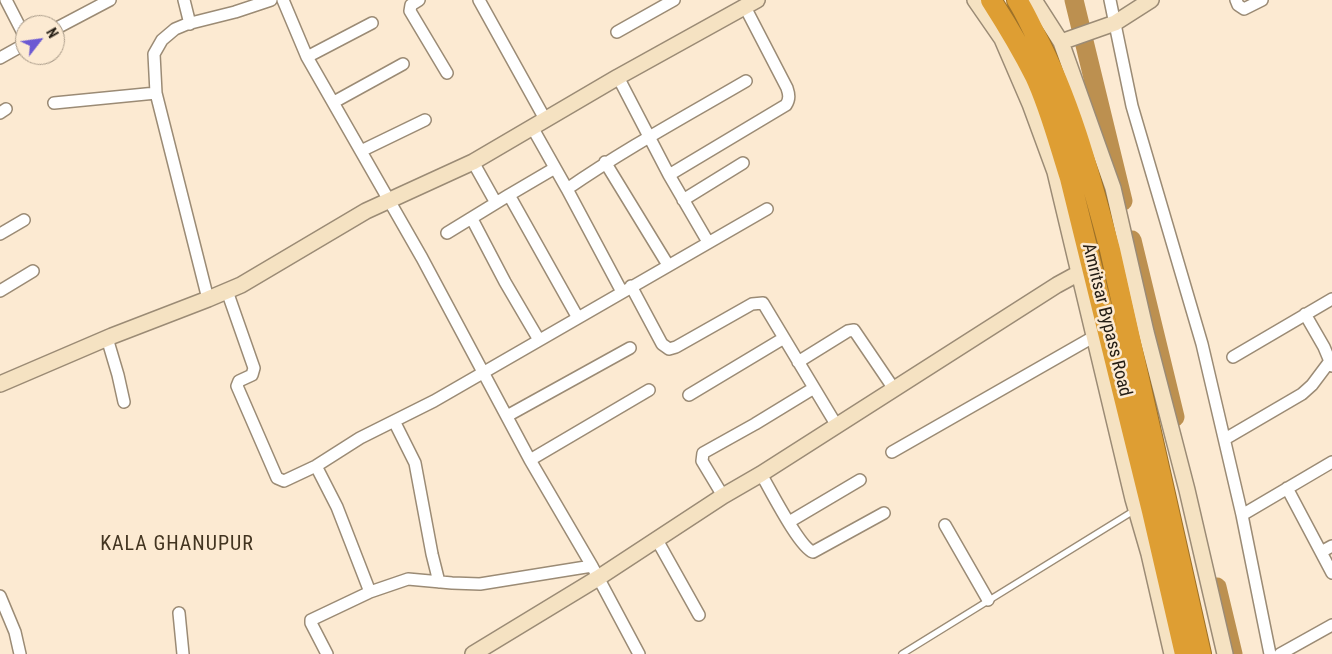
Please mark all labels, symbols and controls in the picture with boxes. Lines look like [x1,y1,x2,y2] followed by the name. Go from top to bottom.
[15,15,65,65] north arrow
[43,25,61,41] text: N
[1077,241,1135,399] street label: Amritsar Bypass Road
[99,533,255,557] district label: KALA GHANUPUR

